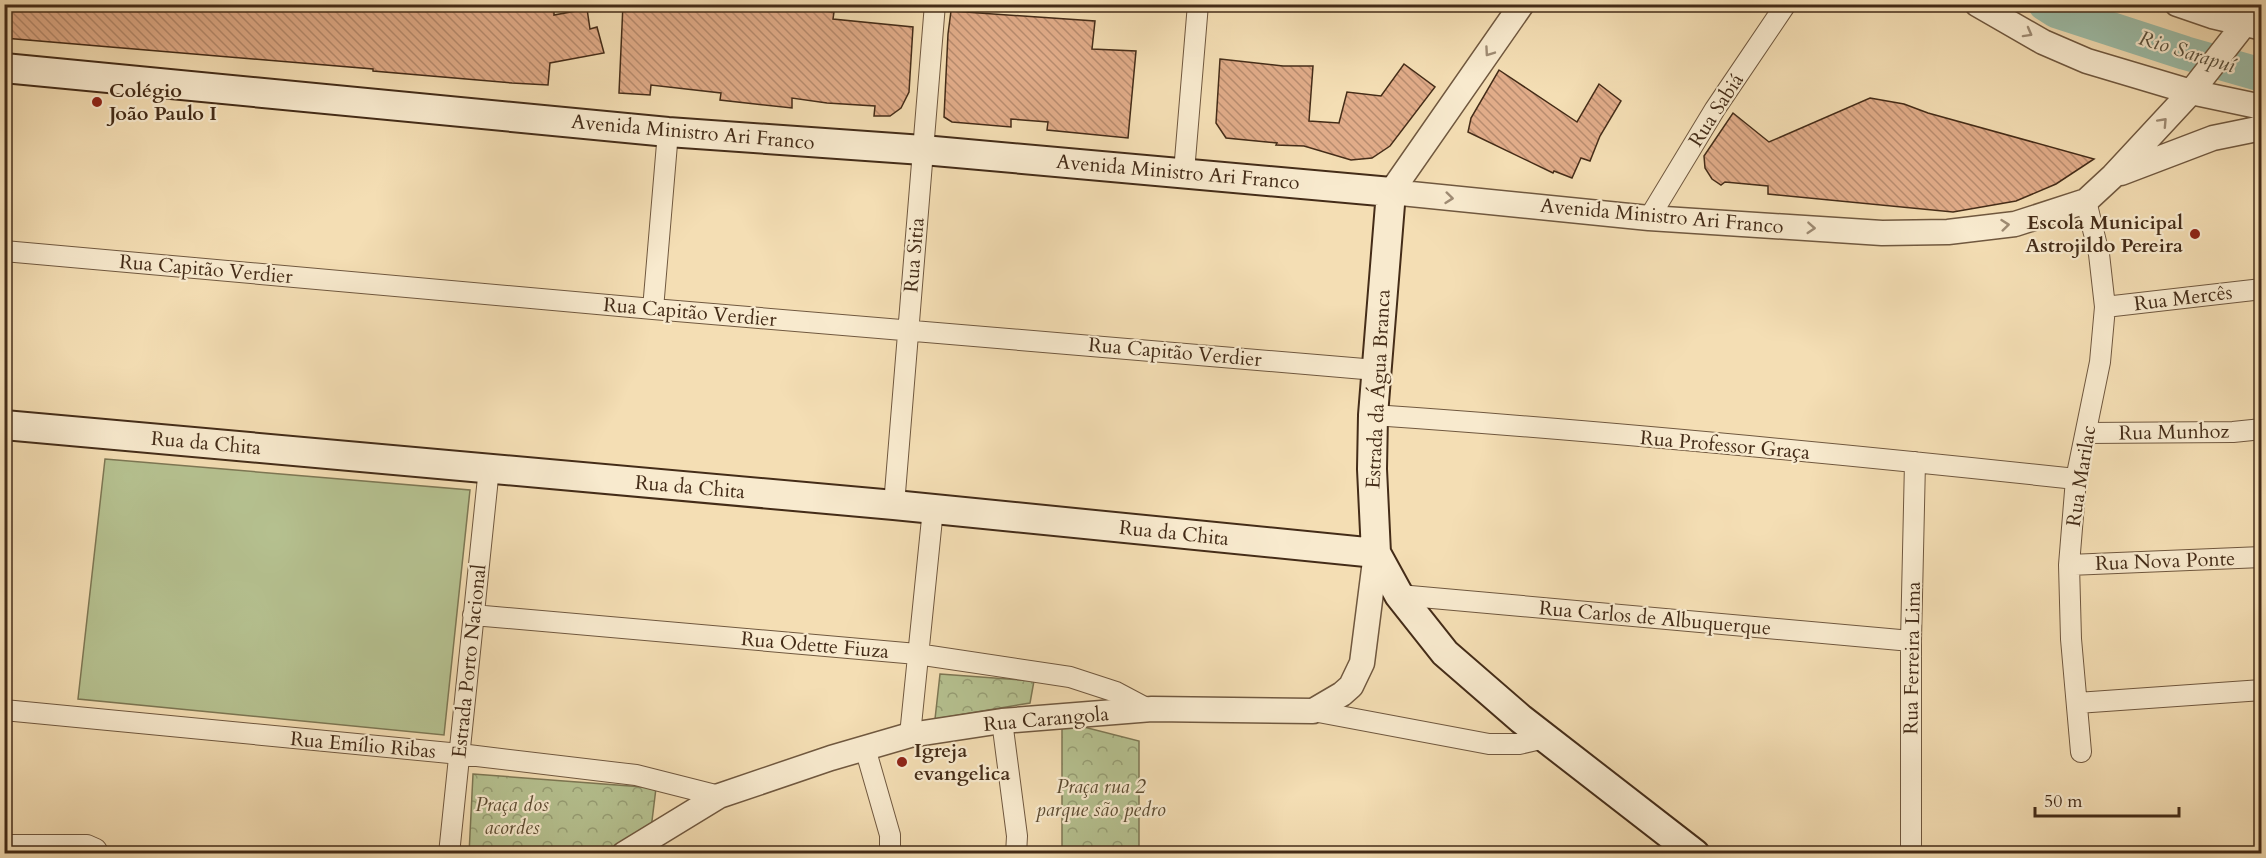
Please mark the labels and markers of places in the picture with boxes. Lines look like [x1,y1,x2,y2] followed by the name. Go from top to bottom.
[106,77,217,127] place label: Colégio João Paulo I
[90,95,104,109] marker: Colégio João Paulo I
[2025,209,2183,259] place label: Escola Municipal Astrojildo Pereira
[2188,227,2202,241] marker: Escola Municipal Astrojildo Pereira
[914,737,1011,787] place label: Igreja evangelica
[895,755,909,769] marker: Igreja evangelica

